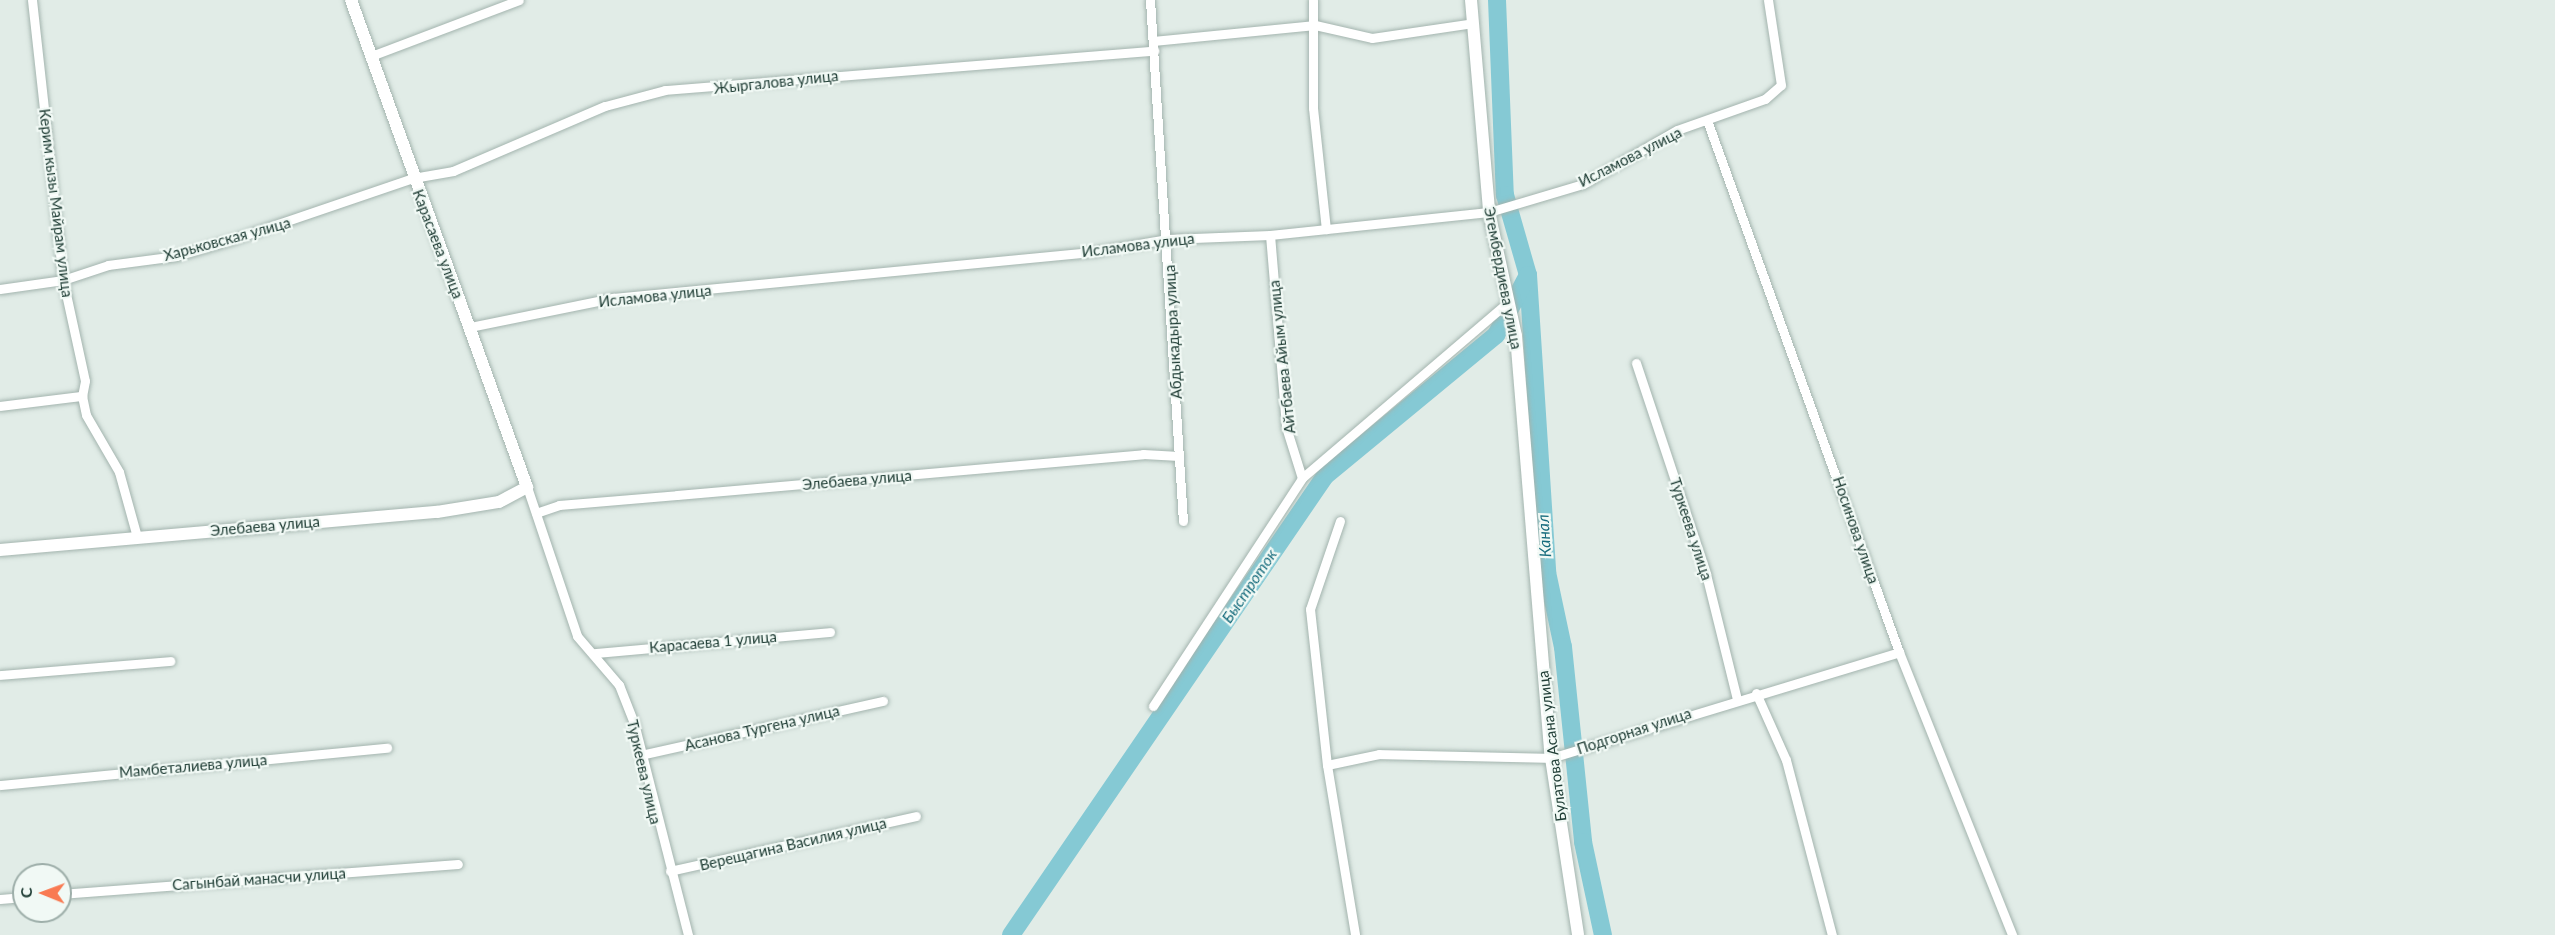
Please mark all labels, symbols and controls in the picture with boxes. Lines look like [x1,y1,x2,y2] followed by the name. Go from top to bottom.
[713,67,839,97] street label: Жыргалова улица
[35,108,77,298] street label: Керим кызы Майрам улица
[1575,123,1685,191] street label: Исламова улица
[409,187,467,301] street label: Карасаева улица
[1480,205,1526,351] street label: Эгембердиева улица
[162,213,292,265] street label: Харьковская улица
[1081,229,1195,261] street label: Исламова улица
[1160,264,1186,400] street label: Абдыкадыра улица
[1265,279,1299,435] street label: Айтбаева Айым улица
[598,281,712,311] street label: Исламова улица
[801,466,913,494] street label: Элебаева улица
[1829,474,1883,586] street label: Носинова улица
[1666,475,1716,583] street label: Туркеева улица
[209,512,321,540] street label: Элебаева улица
[1533,514,1555,558] water label: Канал
[1217,546,1281,626] water label: Быстроток
[648,627,778,657] street label: Карасаева 1 улица
[1534,670,1570,822] street label: Булатова Асана улица
[683,701,841,755] street label: Асанова Тургена улица
[1575,704,1693,758] street label: Подгорная улица
[623,718,665,826] street label: Туркеева улица
[118,751,268,781] street label: Мамбеталиева улица
[698,814,888,874] street label: Верещагина Василия улица
[12,863,72,923] north arrow
[172,864,346,894] street label: Сагынбай манасчи улица
[16,887,35,898] text: С

